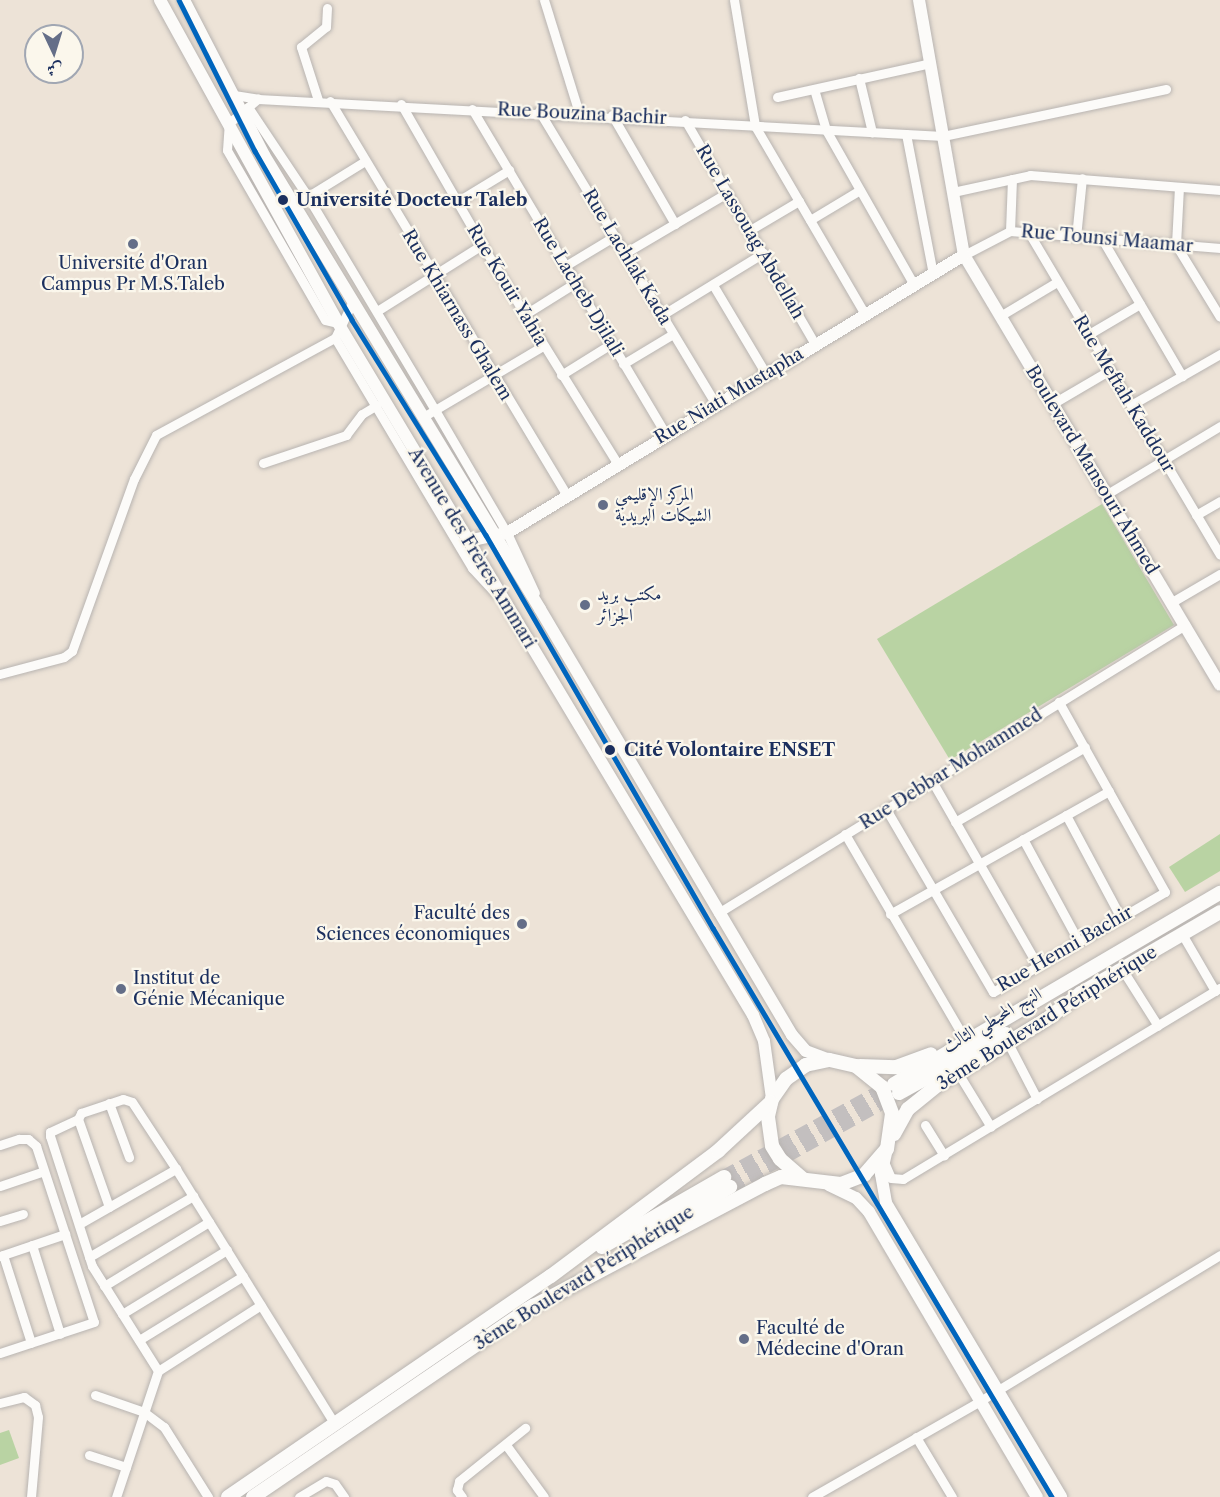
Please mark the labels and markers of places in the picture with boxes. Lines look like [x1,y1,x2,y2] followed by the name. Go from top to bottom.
[296,189,528,211] place label: Université Docteur Taleb
[274,191,292,209] marker: Université Docteur Taleb
[126,237,140,251] marker: Université d'Oran Campus Pr M.S.Taleb
[41,253,225,296] place label: Université d'Oran Campus Pr M.S.Taleb
[615,484,711,526] place label: المركز الإقليمي الشيكات البريدية
[596,498,610,512] marker: المركز الإقليمي الشيكات البريدية
[597,584,661,626] place label: مكتب بريد الجزائر
[578,598,592,612] marker: مكتب بريد الجزائر
[624,739,836,761] place label: Cité Volontaire ENSET
[601,741,619,759] marker: Cité Volontaire ENSET
[316,903,510,946] place label: Faculté des Sciences économiques
[515,917,529,931] marker: Faculté des Sciences économiques
[133,968,285,1010] place label: Institut de Génie Mécanique
[114,982,128,996] marker: Institut de Génie Mécanique
[756,1318,904,1360] place label: Faculté de Médecine d'Oran
[737,1332,751,1346] marker: Faculté de Médecine d'Oran

